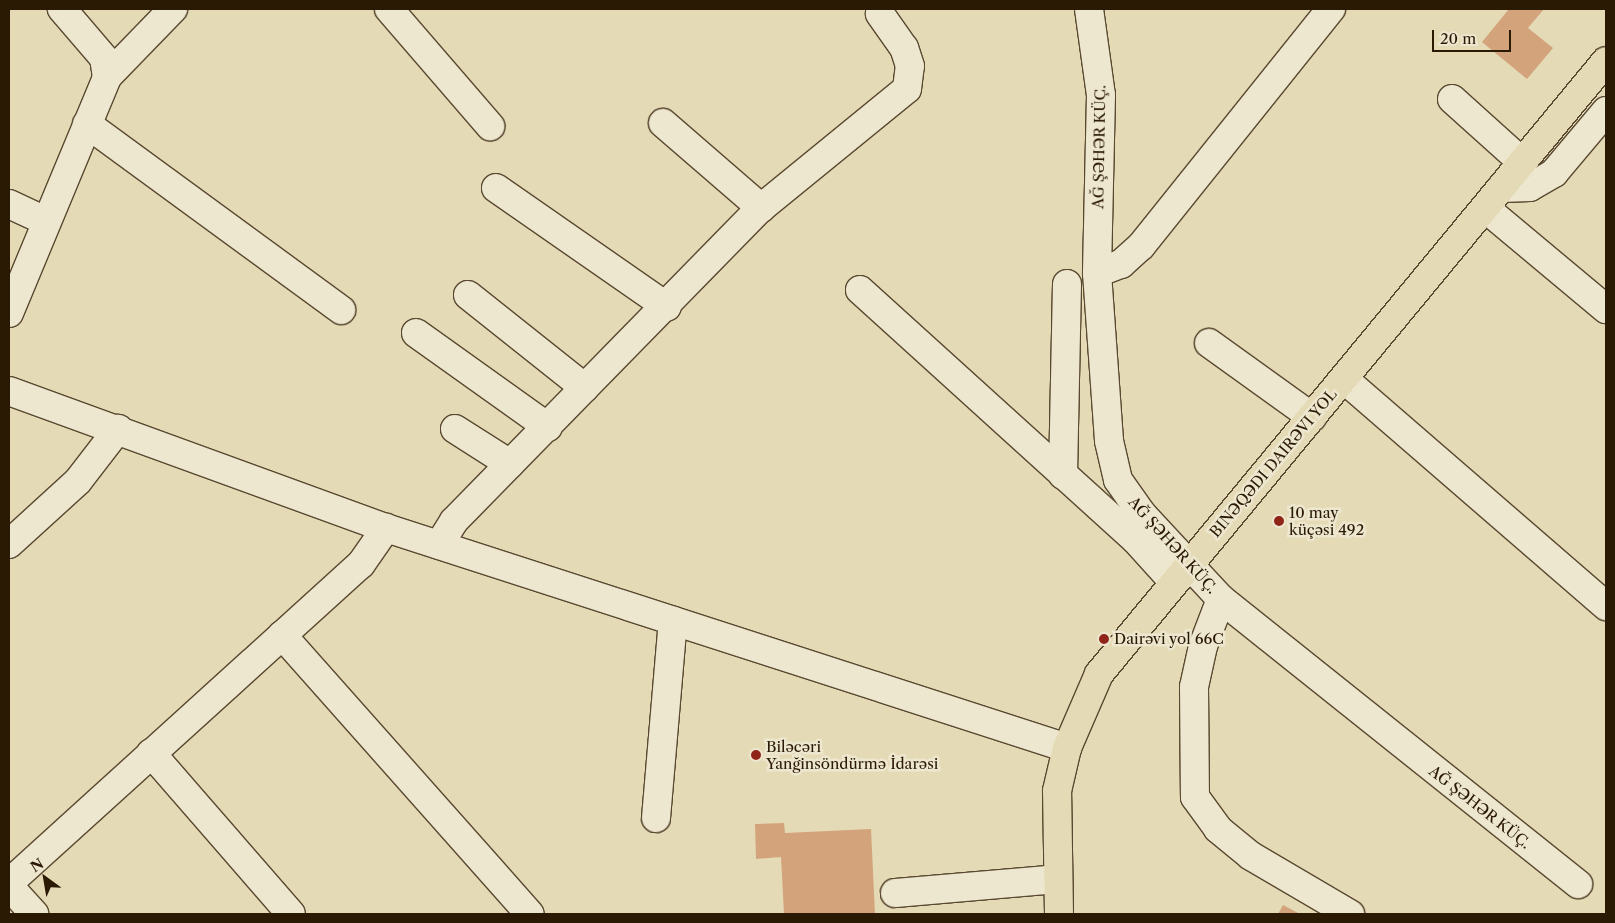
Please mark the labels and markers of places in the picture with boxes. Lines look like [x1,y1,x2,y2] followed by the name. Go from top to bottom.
[1289,503,1364,538] place label: 10 may küçəsi 492
[1273,515,1285,527] marker: 10 may küçəsi 492
[1114,630,1224,648] place label: Dairəvi yol 66C
[1098,633,1110,645] marker: Dairəvi yol 66C
[766,737,938,772] place label: Biləcəri Yanğinsöndürmə İdarəsi
[750,749,762,761] marker: Biləcəri Yanğinsöndürmə İdarəsi

